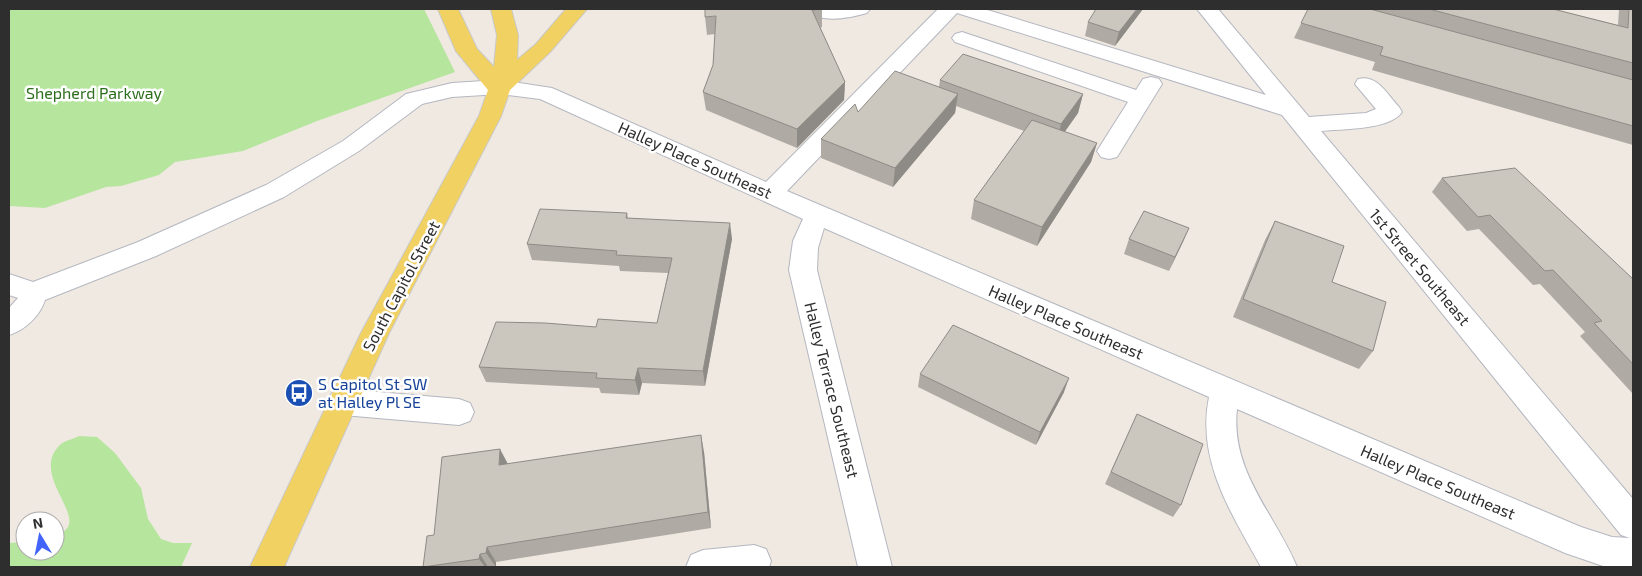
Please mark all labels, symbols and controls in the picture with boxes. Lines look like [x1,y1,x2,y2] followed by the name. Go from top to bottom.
[26,83,163,102] park label: Shepherd Parkway
[615,117,775,202] street label: Halley Place Southeast
[1366,205,1475,329] street label: 1st Street Southeast
[358,217,443,354] street label: South Capitol Street
[986,280,1146,363] street label: Halley Place Southeast
[801,300,864,480] street label: Halley Terrace Southeast
[318,374,428,411] place label: S Capitol St SW at Halley Pl SE
[284,378,314,408] bus stop icon: S Capitol St SW at Halley Pl SE
[1358,440,1518,523] street label: Halley Place Southeast
[15,511,65,561] north arrow
[31,513,44,532] text: N

